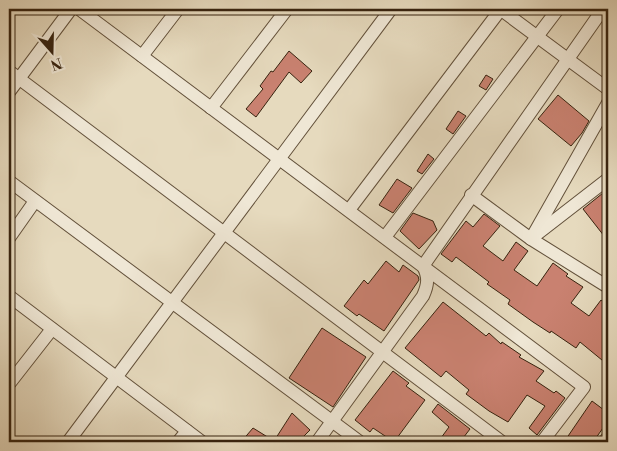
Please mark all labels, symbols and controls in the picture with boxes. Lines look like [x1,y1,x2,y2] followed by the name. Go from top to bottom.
[28,28,78,78] north arrow
[48,53,64,74] text: N

